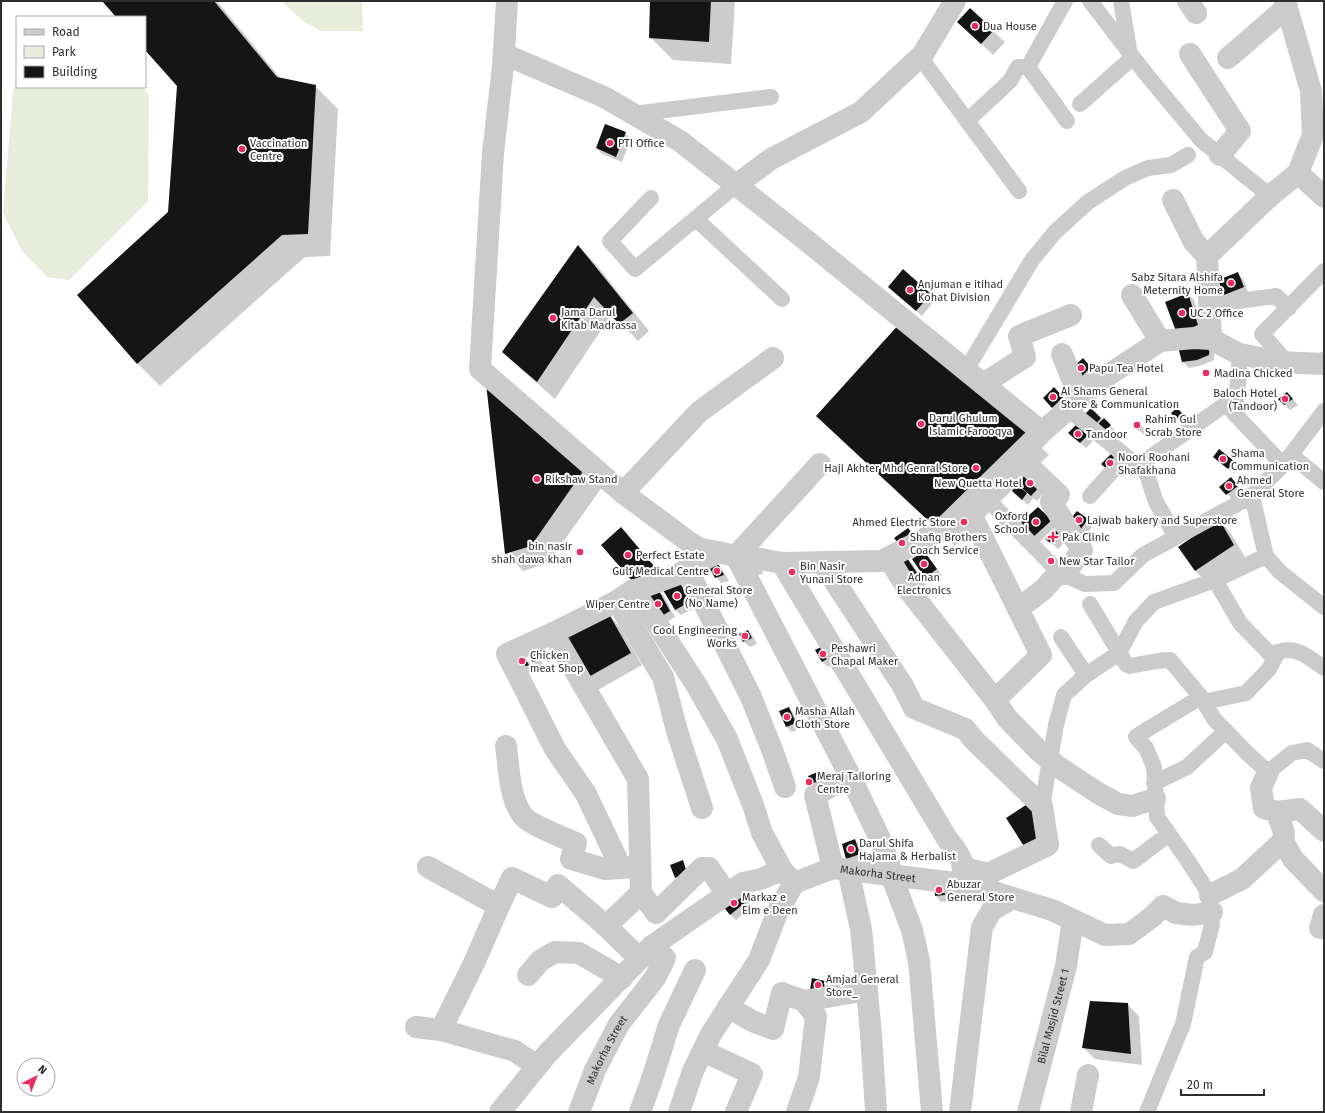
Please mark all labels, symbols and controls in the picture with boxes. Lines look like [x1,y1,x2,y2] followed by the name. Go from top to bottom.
[16,16,146,88] legend
[983,20,1037,33] place label: Dua House
[970,21,980,31] marker: Dua House
[52,25,80,39] text: Road
[52,45,76,59] text: Park
[52,65,98,79] text: Building
[250,137,307,163] place label: Vaccination Centre
[618,137,665,150] place label: PTI Office
[605,138,615,148] marker: PTI Office
[237,144,247,154] marker: Vaccination Centre
[1131,271,1223,297] place label: Sabz Sitara Alshifa Meternity Home
[918,278,1003,304] place label: Anjuman e itihad Kohat Division
[1226,278,1236,288] marker: Sabz Sitara Alshifa Meternity Home
[905,285,915,295] marker: Anjuman e itihad Kohat Division
[561,306,637,332] place label: Jama Darul Kitab Madrassa
[1190,307,1243,320] place label: UC 2 Office
[1177,308,1187,318] marker: UC 2 Office
[548,313,558,323] marker: Jama Darul Kitab Madrassa
[1089,362,1163,375] place label: Papu Tea Hotel
[1076,363,1086,373] marker: Papu Tea Hotel
[1214,367,1293,380] place label: Madina Chicked
[1201,368,1211,378] marker: Madina Chicked
[1061,385,1179,411] place label: Al Shams General Store & Communication
[1213,387,1277,413] place label: Baloch Hotel (Tandoor)
[1048,392,1058,402] marker: Al Shams General Store & Communication
[1280,394,1290,404] marker: Baloch Hotel (Tandoor)
[929,412,1013,438] place label: Darul Ghulum Islamic Farooqya
[1145,413,1202,439] place label: Rahim Gul Scrab Store
[916,419,926,429] marker: Darul Ghulum Islamic Farooqya
[1132,420,1142,430] marker: Rahim Gul Scrab Store
[1086,428,1128,441] place label: Tandoor
[1073,429,1083,439] marker: Tandoor
[1231,447,1309,473] place label: Shama Communication
[1118,451,1190,477] place label: Noori Roohani Shafakhana
[1218,454,1228,464] marker: Shama Communication
[1105,458,1115,468] marker: Noori Roohani Shafakhana
[824,462,968,475] place label: Haji Akhter Mhd Genral Store
[971,463,981,473] marker: Haji Akhter Mhd Genral Store
[545,473,618,486] place label: Rikshaw Stand
[532,474,542,484] marker: Rikshaw Stand
[1237,474,1304,500] place label: Ahmed General Store
[934,477,1022,490] place label: New Quetta Hotel
[1025,478,1035,488] marker: New Quetta Hotel
[1224,481,1234,491] marker: Ahmed General Store
[994,510,1028,536] place label: Oxford School
[1087,514,1237,527] place label: Lajwab bakery and Superstore
[1074,515,1084,525] marker: Lajwab bakery and Superstore
[852,516,956,529] place label: Ahmed Electric Store
[959,517,969,527] marker: Ahmed Electric Store
[1031,517,1041,527] marker: Oxford School
[910,531,987,557] place label: Shafiq Brothers Coach Service
[1047,531,1059,543] marker: Pak Clinic
[1062,531,1110,544] place label: Pak Clinic
[897,538,907,548] marker: Shafiq Brothers Coach Service
[491,540,573,566] place label: bin nasir shah dawa khan
[575,547,585,557] marker: bin nasir shah dawa khan
[636,549,705,562] place label: Perfect Estate
[623,550,633,560] marker: Perfect Estate
[1059,555,1135,568] place label: New Star Tailor
[1046,556,1056,566] marker: New Star Tailor
[919,559,929,569] marker: Adnan Electronics
[800,560,863,586] place label: Bin Nasir Yunani Store
[612,565,709,578] place label: Gulf Medical Centre
[712,566,722,576] marker: Gulf Medical Centre
[787,567,797,577] marker: Bin Nasir Yunani Store
[897,571,951,597] place label: Adnan Electronics
[685,584,752,610] place label: General Store (No Name)
[672,591,682,601] marker: General Store (No Name)
[586,598,650,611] place label: Wiper Centre
[653,599,663,609] marker: Wiper Centre
[653,624,737,650] place label: Cool Engineering Works
[740,631,750,641] marker: Cool Engineering Works
[831,642,899,668] place label: Peshawri Chapal Maker
[530,649,584,675] place label: Chicken meat Shop
[818,649,828,659] marker: Peshawri Chapal Maker
[517,656,527,666] marker: Chicken meat Shop
[795,705,855,731] place label: Masha Allah Cloth Store
[782,712,792,722] marker: Masha Allah Cloth Store
[817,770,891,796] place label: Meraj Tailoring Centre
[804,777,814,787] marker: Meraj Tailoring Centre
[859,837,956,863] place label: Darul Shifa Hajama & Herbalist
[846,844,856,854] marker: Darul Shifa Hajama & Herbalist
[839,863,916,885] street label: Makorha Street
[947,878,1014,904] place label: Abuzar General Store
[934,885,944,895] marker: Abuzar General Store
[742,891,798,917] place label: Markaz e Elm e Deen
[729,898,739,908] marker: Markaz e Elm e Deen
[1035,967,1072,1065] street label: Bilal Masjid Street 1
[826,973,899,999] place label: Amjad General Store_
[813,980,823,990] marker: Amjad General Store_
[584,1013,630,1086] street label: Makorha Street
[16,1057,56,1097] north arrow
[35,1063,49,1077] text: N
[1181,1071,1264,1097] scale bar
[1187,1078,1213,1092] text: 20 m

